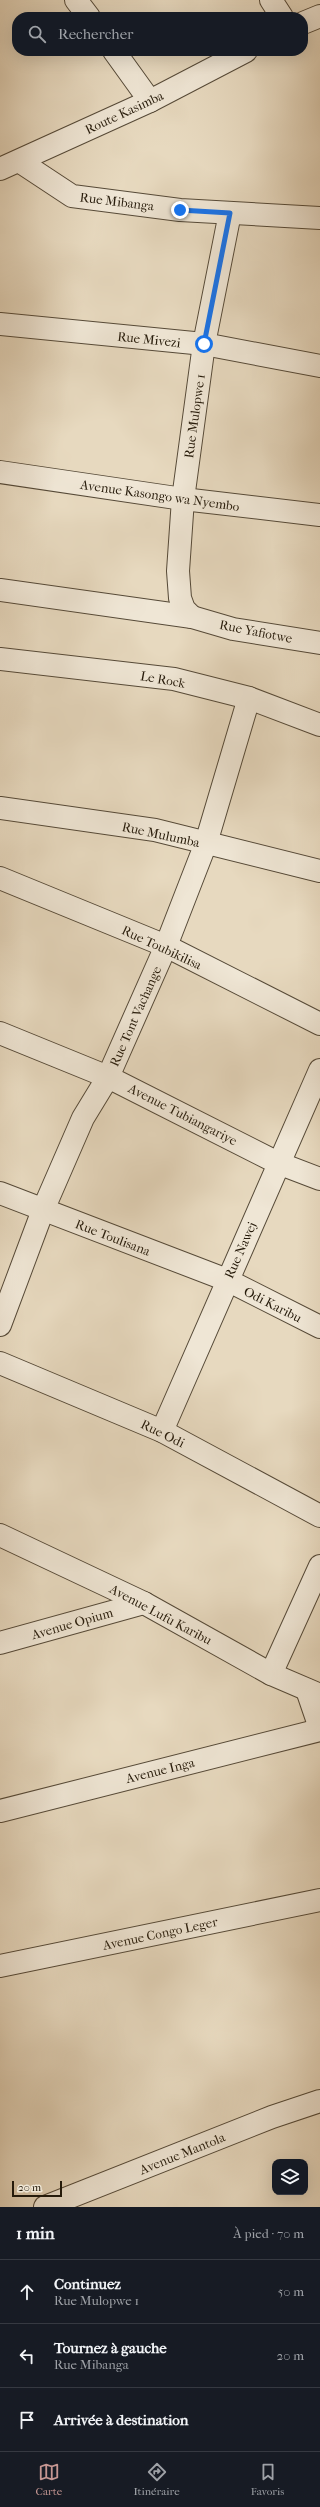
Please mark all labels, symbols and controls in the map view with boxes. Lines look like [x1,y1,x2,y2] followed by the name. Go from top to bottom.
[12,12,308,56] search box
[26,23,48,45] icon: search
[58,25,133,43] text: Rechercher
[83,87,167,137] street label: Route Kasimba
[79,189,156,214] street label: Rue Mibanga
[171,201,189,219] route end
[117,329,181,350] street label: Rue Mivezi
[195,335,213,353] route start
[181,373,208,459] street label: Rue Mulopwe 1
[78,477,241,514] street label: Avenue Kasongo wa Nyembo
[218,617,294,646] street label: Rue Yafiotwe
[139,668,187,691] street label: Le Rock
[121,819,202,850] street label: Rue Mulumba
[119,922,205,973] street label: Rue Toubikilisa
[107,963,165,1069] street label: Rue Tont Vachange
[125,1080,240,1149] street label: Avenue Tubiangariye
[73,1216,153,1259] street label: Rue Toulisana
[221,1220,260,1281] street label: Rue Nawej
[241,1283,305,1326] street label: Odi Karibu
[138,1416,187,1451] street label: Rue Odi
[106,1581,215,1648] street label: Avenue Lufu Karibu
[29,1605,115,1643] street label: Avenue Opium
[123,1754,197,1787] street label: Avenue Inga
[100,1914,219,1953] street label: Avenue Congo Leger
[136,2129,228,2178] street label: Avenue Mantola
[272,2159,308,2195] map controls
[272,2159,308,2195] button: layers
[12,2179,62,2198] scale bar
[18,2181,41,2194] text: 20 m
[16,2223,55,2243] text: 1 min
[233,2226,304,2241] text: À pied · 70 m
[54,2275,121,2293] text: Continuez
[16,2281,38,2303] icon: ahead
[278,2284,304,2299] text: 50 m
[54,2293,139,2308] text: Rue Mulopwe 1
[54,2339,167,2357] text: Tournez à gauche
[16,2345,38,2367] icon: left
[277,2348,304,2363] text: 20 m
[54,2357,129,2372] text: Rue Mibanga
[16,2409,38,2431] icon: arrive
[54,2411,189,2429] text: Arrivée à destination
[36,2461,62,2498] tab: Carte
[133,2461,180,2498] tab: Itinéraire
[251,2461,284,2498] tab: Favoris

